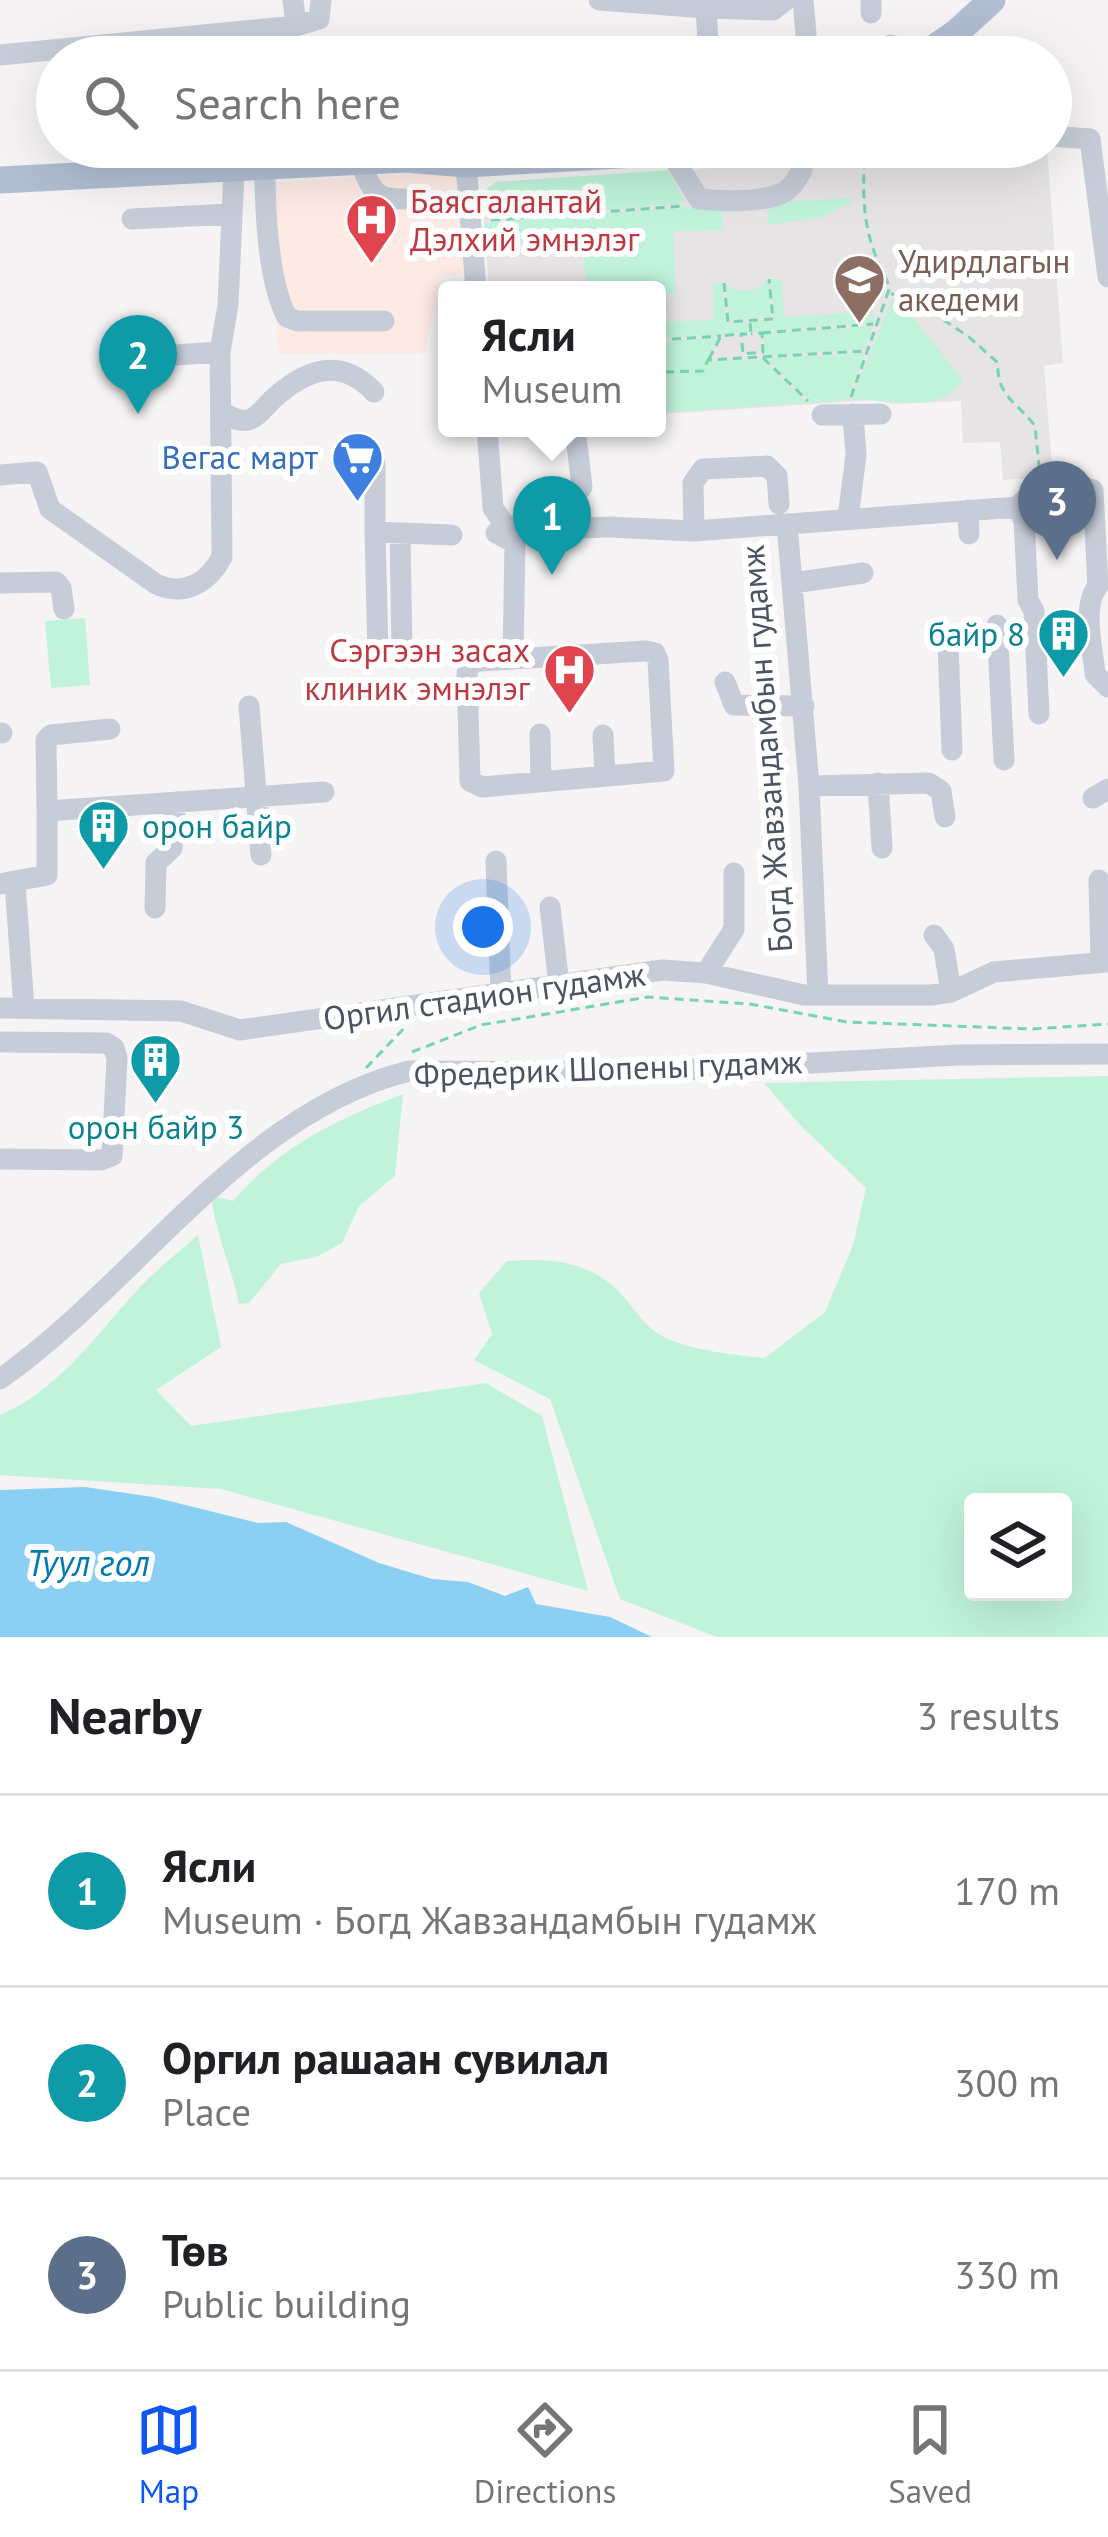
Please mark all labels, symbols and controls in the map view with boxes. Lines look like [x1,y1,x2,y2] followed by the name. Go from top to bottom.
[36,36,1072,168] search box
[78,69,144,135] icon: search
[174,73,401,131] text: Search here
[410,179,640,260] place label: Баясгалантай Дэлхий эмнэлэг
[343,192,399,266] hospital icon: Баясгалантай Дэлхий эмнэлэг
[898,239,1070,320] place label: Удирдлагын акедеми
[831,252,887,326] school or university icon: Удирдлагын акедеми
[438,281,666,437] popup
[482,305,576,363] text: Ясли
[99,315,177,414] pin: 2
[482,363,622,414] text: Museum
[329,429,385,503] supermarket icon: Вегас март
[162,435,319,478] place label: Вегас март
[1018,461,1096,560] pin: 3
[513,476,591,575] pin: 1
[730,544,801,954] street label: Богд Жавзандамбын гудамж
[1036,606,1092,680] building icon: байр 8
[928,612,1025,655] place label: байр 8
[304,628,531,709] place label: Сэргээн засах клиник эмнэлэг
[541,641,597,715] hospital icon: Сэргээн засах клиник эмнэлэг
[75,798,131,872] building icon: орон байр
[142,804,292,847] place label: орон байр
[453,897,513,957] your location
[320,952,648,1039] street label: Оргил стадион гудамж
[128,1032,184,1106] building icon: орон байр 3
[413,1039,803,1096] street label: Фредерик Шопены гудамж
[68,1105,244,1148] place label: орон байр 3
[964,1493,1072,1601] map controls
[964,1493,1072,1601] button: layers
[26,1539,150,1586] water label: Туул гол
[48,1682,202,1748] text: Nearby
[917,1690,1060,1741] text: 3 results
[162,1836,256,1894] text: Ясли
[76,1865,98,1916] text: 1
[954,1865,1060,1916] text: 170 m
[162,1894,816,1945] text: Museum · Богд Жавзандамбын гудамж
[162,2028,609,2086] text: Оргил рашаан сувилал
[76,2057,98,2108] text: 2
[954,2057,1060,2108] text: 300 m
[162,2086,251,2137] text: Place
[162,2220,229,2278] text: Төв
[76,2249,98,2300] text: 3
[954,2249,1060,2300] text: 330 m
[162,2278,411,2329] text: Public building
[136,2397,202,2512] tab: Map
[474,2397,616,2512] tab: Directions
[888,2397,972,2512] tab: Saved

